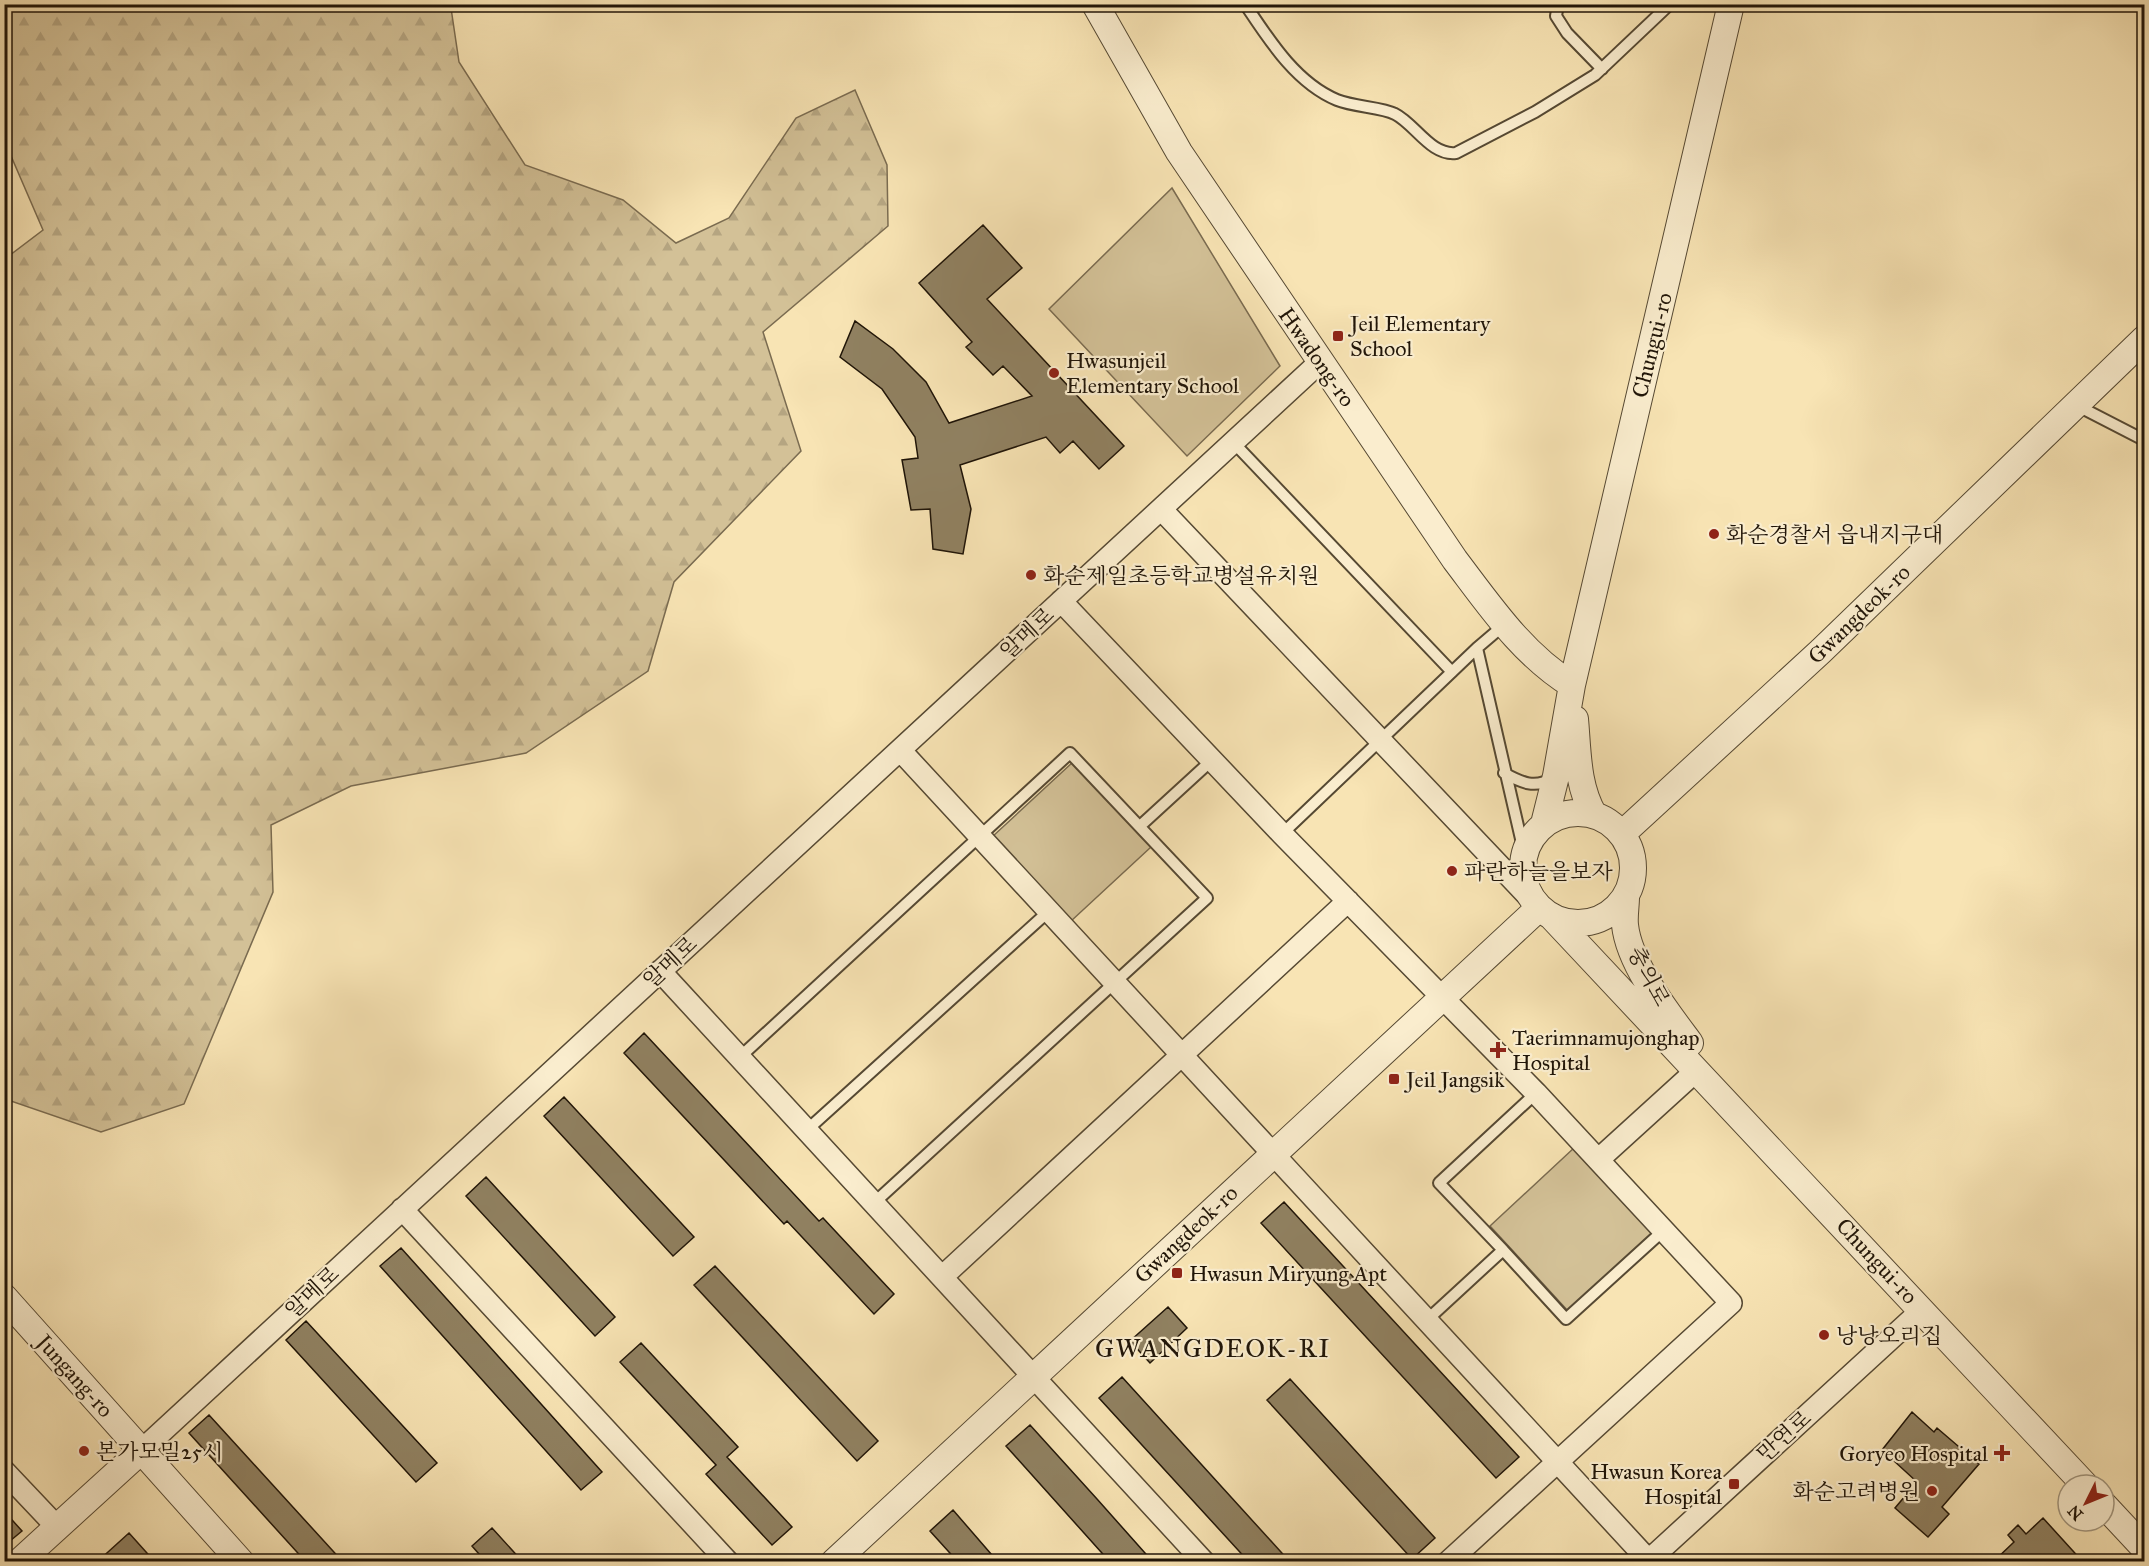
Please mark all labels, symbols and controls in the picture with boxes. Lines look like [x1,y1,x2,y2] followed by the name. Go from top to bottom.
[1626,290,1678,400] street label: Chungui-ro
[1273,302,1361,412] street label: Hwadong-ro
[1348,310,1491,362] place label: Jeil Elementary School
[1331,329,1345,343] marker: Jeil Elementary School
[1066,347,1239,399] place label: Hwasunjeil Elementary School
[1047,366,1061,380] marker: Hwasunjeil Elementary School
[1726,521,1943,548] place label: 화순경찰서 읍내지구대
[1707,527,1721,541] marker: 화순경찰서 읍내지구대
[1802,558,1916,670] street label: Gwangdeok-ro
[1043,562,1319,589] place label: 화순제일초등학교병설유치원
[1024,568,1038,582] marker: 화순제일초등학교병설유치원
[994,601,1060,665] street label: 알메로
[1464,858,1614,885] place label: 파란하늘을보자
[1445,864,1459,878] marker: 파란하늘을보자
[637,930,703,994] street label: 알메로
[1622,942,1676,1010] street label: 충의로
[1512,1024,1700,1076] place label: Taerimnamujonghap Hospital
[1489,1041,1507,1059] marker: Taerimnamujonghap Hospital
[1404,1066,1505,1093] place label: Jeil Jangsik
[1387,1072,1401,1086] marker: Jeil Jangsik
[1129,1179,1243,1289] street label: Gwangdeok-ro
[1830,1213,1924,1309] street label: Chungui-ro
[279,1260,345,1324] street label: 알메로
[1189,1260,1387,1287] place label: Hwasun Miryung Apt
[1170,1266,1184,1280] marker: Hwasun Miryung Apt
[1836,1322,1942,1349] place label: 낭낭오리집
[29,1328,119,1423] street label: Jungang-ro
[1817,1328,1831,1342] marker: 낭낭오리집
[1095,1332,1331,1364] district label: GWANGDEOK-RI
[1751,1405,1817,1467] street label: 만연로
[96,1438,223,1465] place label: 본가모밀25시
[1839,1440,1988,1467] place label: Goryeo Hospital
[77,1444,91,1458] marker: 본가모밀25시
[1993,1444,2011,1462] marker: Goryeo Hospital
[1590,1458,1723,1510] place label: Hwasun Korea Hospital
[2056,1473,2116,1533] north arrow
[1727,1477,1741,1491] marker: Hwasun Korea Hospital
[1792,1478,1920,1505] place label: 화순고려병원
[1925,1484,1939,1498] marker: 화순고려병원
[2064,1501,2087,1524] text: N

